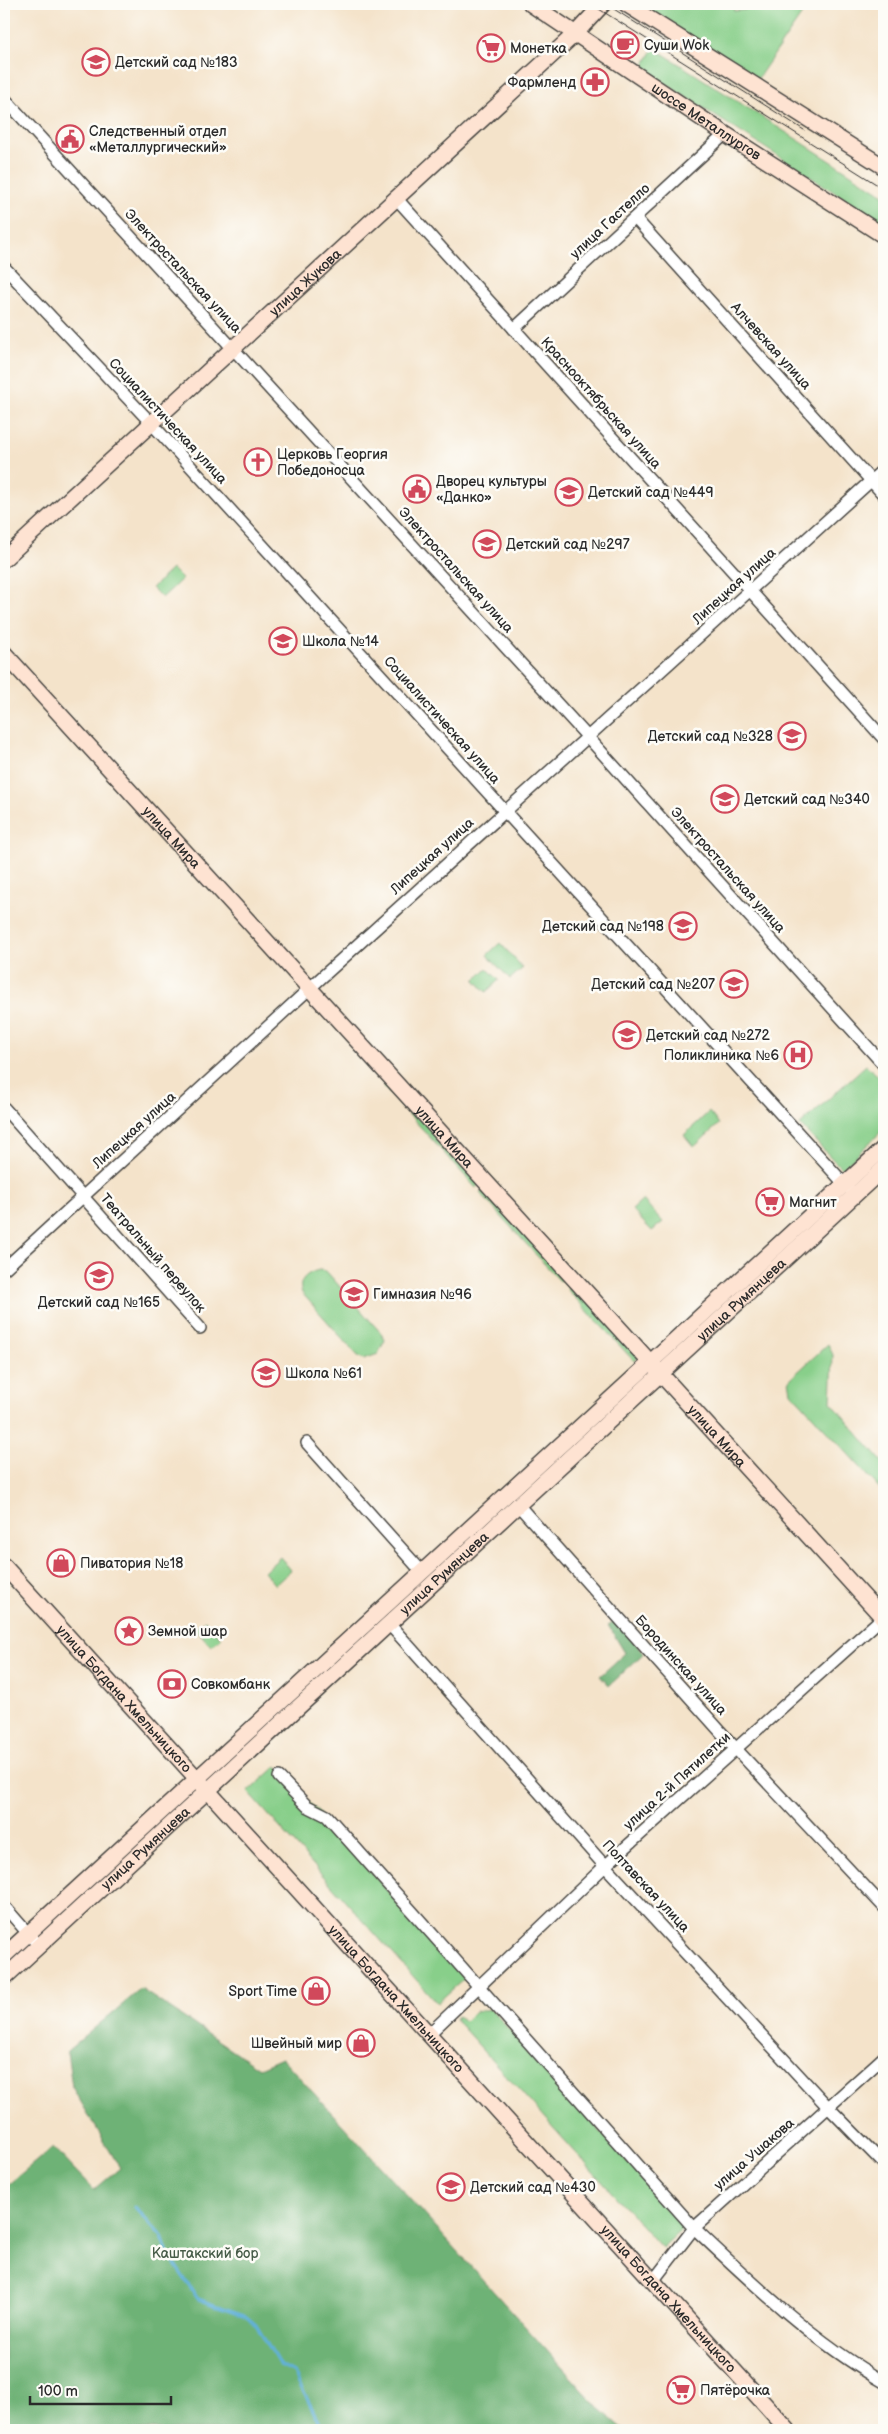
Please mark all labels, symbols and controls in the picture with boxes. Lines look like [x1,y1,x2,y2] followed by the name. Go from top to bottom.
[610,30,640,60] cafe icon: Суши Wok
[476,33,506,63] supermarket icon: Монетка
[644,37,709,54] place label: Суши Wok
[510,40,567,57] place label: Монетка
[81,47,111,77] school or university icon: Детский сад №183
[115,54,238,71] place label: Детский сад №183
[580,67,610,97] pharmacy icon: Фармленд
[508,74,576,91] place label: Фармленд
[649,79,765,164] street label: шоссе Металлургов
[89,123,227,156] place label: Следственный отдел «Металлургический»
[55,124,85,154] public building icon: Следственный отдел «Металлургический»
[567,180,653,262] street label: улица Гастелло
[121,205,245,337] street label: Электростальская улица
[266,244,345,319] street label: улица Жукова
[727,298,815,394] street label: Алчевская улица
[537,334,665,473] street label: Краснооктябрьская улица
[105,355,231,488] street label: Социалистическая улица
[277,446,388,479] place label: Церковь Георгия Победоносца
[243,447,273,477] church icon: Церковь Георгия Победоносца
[436,473,547,506] place label: Дворец культуры «Данко»
[402,474,432,504] public building icon: Дворец культуры «Данко»
[554,477,584,507] school or university icon: Детский сад №449
[588,484,713,501] place label: Детский сад №449
[395,504,517,637] street label: Электростальская улица
[472,529,502,559] school or university icon: Детский сад №297
[506,536,630,553] place label: Детский сад №297
[688,544,780,629] street label: Липецкая улица
[268,626,298,656] school or university icon: Школа №14
[302,633,379,650] place label: Школа №14
[380,653,504,788] street label: Социалистическая улица
[777,721,807,751] school or university icon: Детский сад №328
[648,728,773,745] place label: Детский сад №328
[710,784,740,814] school or university icon: Детский сад №340
[744,791,870,808] place label: Детский сад №340
[139,802,205,872] street label: улица Мира
[667,804,789,937] street label: Электростальская улица
[386,814,478,899] street label: Липецкая улица
[668,911,698,941] school or university icon: Детский сад №198
[542,918,664,935] place label: Детский сад №198
[719,969,749,999] school or university icon: Детский сад №207
[591,976,715,993] place label: Детский сад №207
[612,1020,642,1050] school or university icon: Детский сад №272
[646,1027,770,1044] place label: Детский сад №272
[783,1040,813,1070] hospital icon: Поликлиника №6
[664,1047,779,1064] place label: Поликлиника №6
[88,1088,180,1173] street label: Липецкая улица
[412,1102,478,1172] street label: улица Мира
[755,1187,785,1217] supermarket icon: Магнит
[97,1190,210,1316] street label: Театральный переулок
[789,1194,837,1211] place label: Магнит
[693,1254,790,1344] street label: улица Румянцева
[84,1261,114,1291] school or university icon: Детский сад №165
[339,1279,369,1309] school or university icon: Гимназия №96
[373,1286,472,1303] place label: Гимназия №96
[38,1294,160,1311] place label: Детский сад №165
[251,1358,281,1388] school or university icon: Школа №61
[285,1365,362,1382] place label: Школа №61
[685,1401,750,1471] street label: улица Мира
[396,1527,492,1618] street label: улица Румянцева
[46,1548,76,1578] shop icon: Пиватория №18
[80,1555,183,1572] place label: Пиватория №18
[632,1611,731,1719] street label: Бородинская улица
[114,1616,144,1646] place icon: Земной шар
[53,1621,196,1776] street label: улица Богдана Хмельницкого
[148,1623,227,1640] place label: Земной шар
[157,1669,187,1699] bank icon: Совкомбанк
[191,1676,271,1693] place label: Совкомбанк
[620,1729,734,1833] street label: улица 2-й Пятилетки
[97,1802,194,1893] street label: улица Румянцева
[599,1836,694,1936] street label: Полтавская улица
[325,1921,468,2076] street label: улица Богдана Хмельницкого
[301,1976,331,2006] shop icon: Sport Time
[229,1983,297,2000] place label: Sport Time
[346,2028,376,2058] shop icon: Швейный мир
[251,2035,342,2052] place label: Швейный мир
[710,2114,798,2193] street label: улица Ушакова
[436,2172,466,2202] school or university icon: Детский сад №430
[470,2179,596,2196] place label: Детский сад №430
[597,2221,740,2376] street label: улица Богдана Хмельницкого
[152,2245,258,2262] park label: Каштакский бор
[30,2374,171,2406] scale bar
[666,2375,696,2405] supermarket icon: Пятёрочка
[38,2382,78,2401] text: 100 m
[700,2382,771,2399] place label: Пятёрочка

